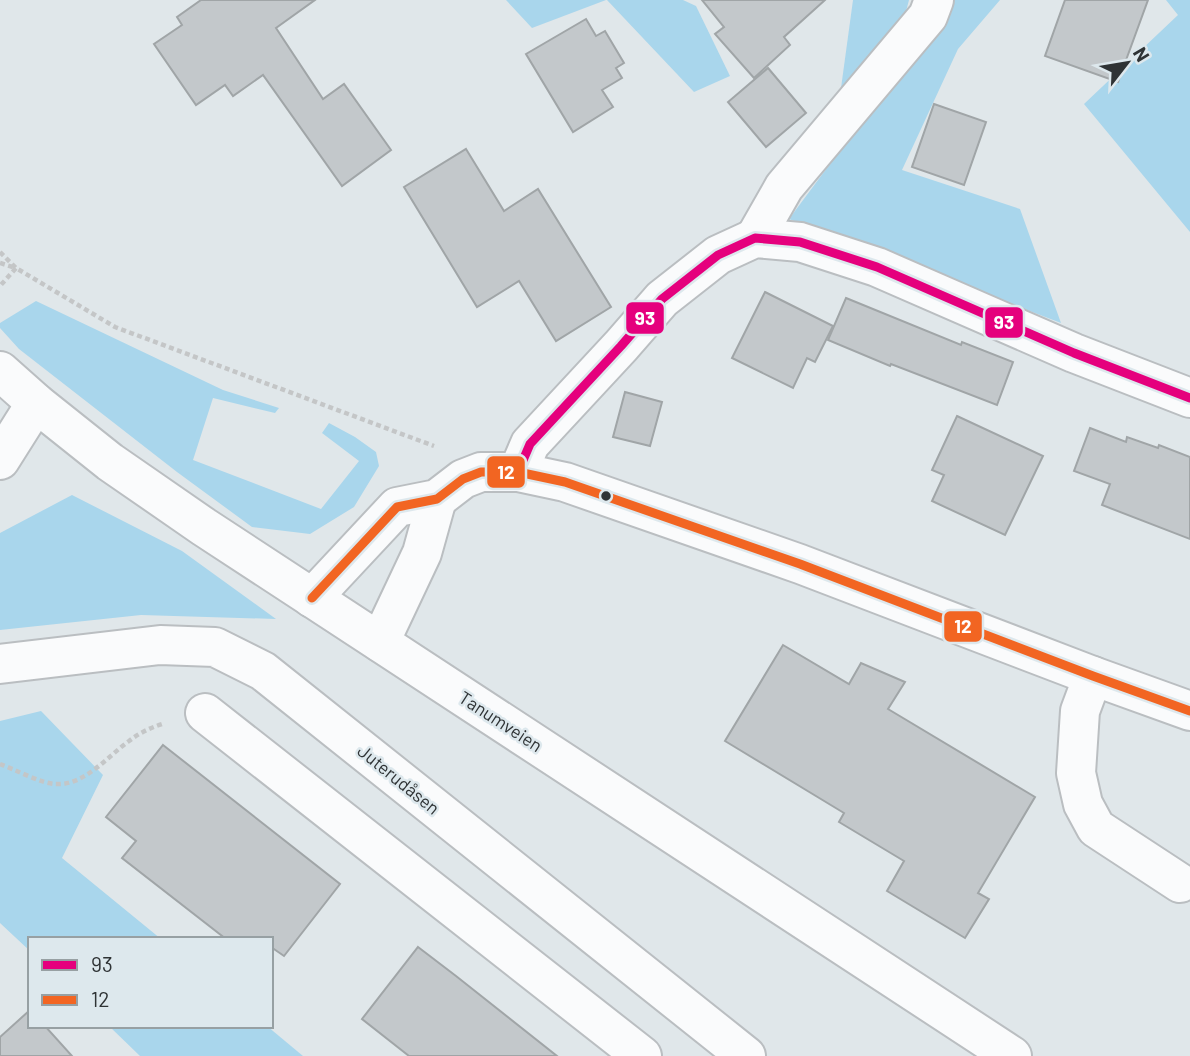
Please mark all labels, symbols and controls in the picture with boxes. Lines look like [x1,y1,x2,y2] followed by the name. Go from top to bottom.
[1092,28,1162,98] north arrow
[1129,43,1155,65] text: N
[625,301,665,335] line badge: 93
[635,306,655,329] text: 93
[984,306,1024,339] line badge: 93
[994,310,1014,333] text: 93
[486,455,526,489] line badge: 12
[497,460,515,483] text: 12
[599,489,613,503] unlabelled marker
[943,610,983,643] line badge: 12
[954,614,972,637] text: 12
[455,686,547,756] street label: Tanumveien
[354,739,444,819] street label: Juterudåsen
[28,937,273,1028] legend
[91,951,113,976] text: 93
[91,986,110,1011] text: 12

